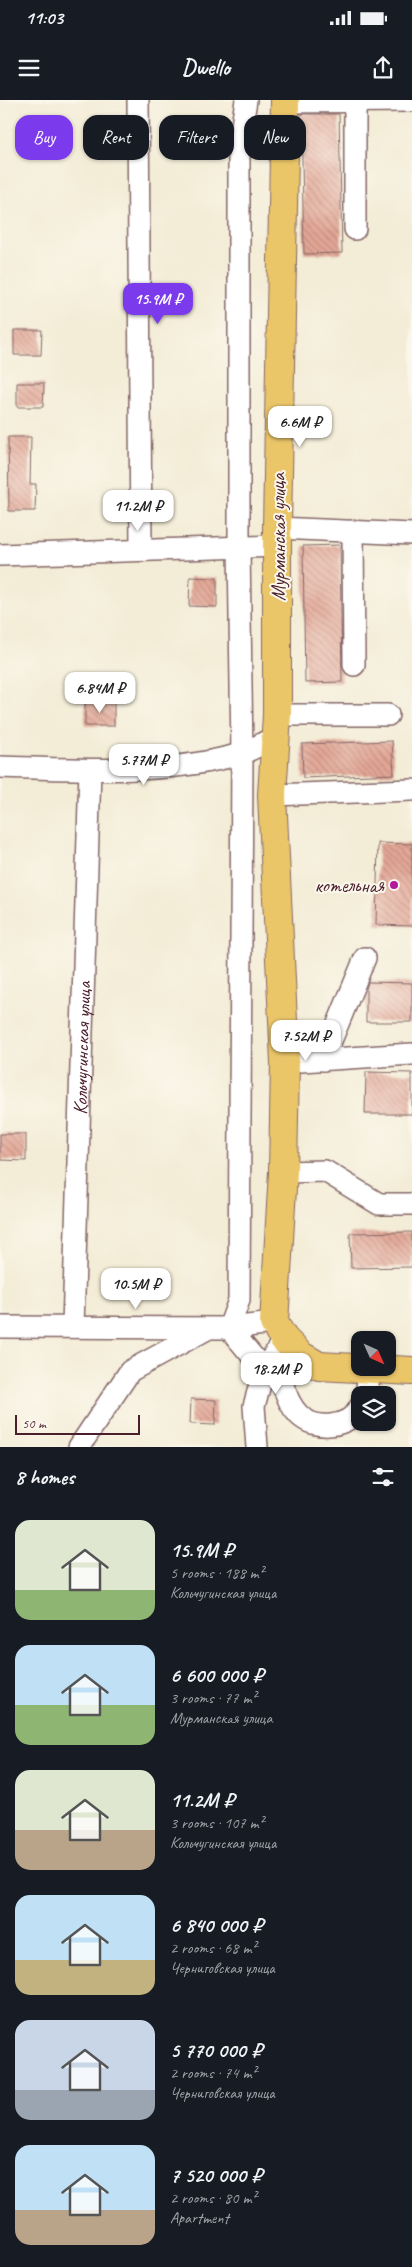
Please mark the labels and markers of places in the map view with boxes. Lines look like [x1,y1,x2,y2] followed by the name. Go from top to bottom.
[112,282,204,325] pin: 15.9M ₽
[259,406,341,448] pin: 6.6M ₽
[92,490,184,532] pin: 11.2M ₽
[54,672,146,714] pin: 6.84M ₽
[98,744,190,786] pin: 5.77M ₽
[314,873,385,898] place label: котельная
[388,879,400,891] marker: котельная
[260,1020,352,1062] pin: 7.52M ₽
[90,1268,182,1310] pin: 10.5M ₽
[230,1352,322,1395] pin: 18.2M ₽

